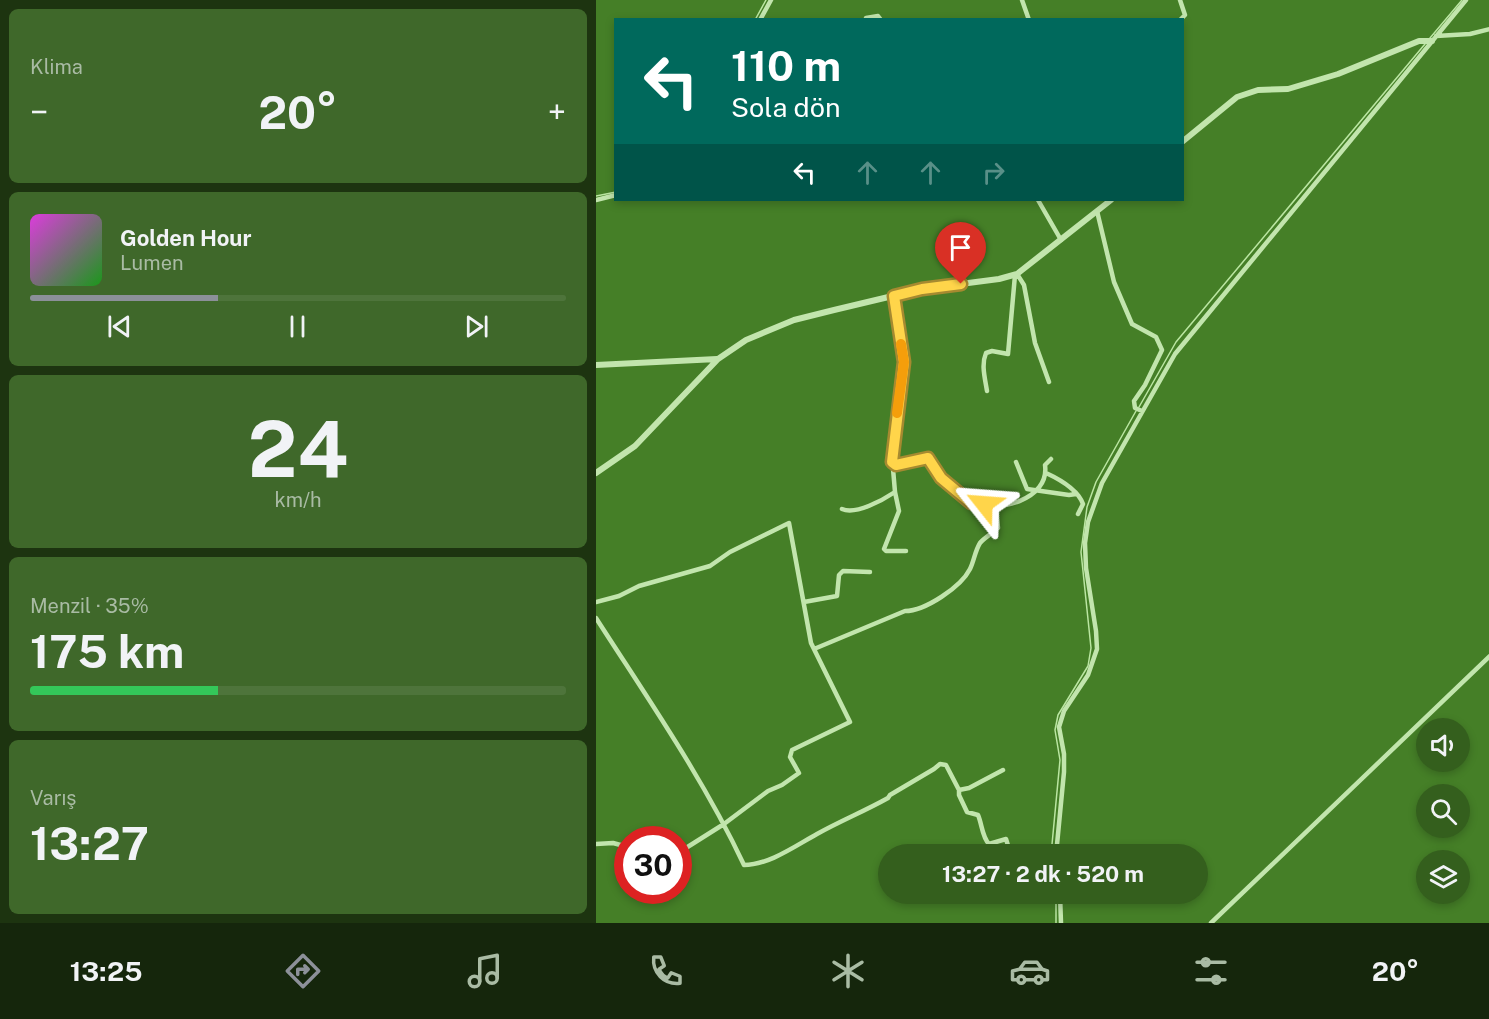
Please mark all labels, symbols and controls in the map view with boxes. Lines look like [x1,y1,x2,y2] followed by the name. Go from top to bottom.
[731,41,841,90] text: 110 m
[632,42,710,120] icon: left
[30,55,83,79] text: Klima
[259,86,337,139] text: 20°
[731,91,841,123] text: Sola dön
[30,93,48,131] text: −
[548,93,566,131] text: +
[788,156,821,189] icon: left
[851,156,884,189] icon: ahead
[914,156,947,189] icon: ahead
[977,156,1010,189] icon: right
[935,222,986,284] pin
[120,225,251,251] text: Golden Hour
[944,231,977,264] icon: arrive
[120,251,184,275] text: Lumen
[103,310,136,343] icon: previous
[281,310,314,343] icon: pause
[460,310,493,343] icon: next
[248,403,348,495] text: 24
[952,472,1016,536] position arrow
[274,488,322,512] text: km/h
[30,594,149,618] text: Menzil · 35%
[30,625,184,678] text: 175 km
[1416,718,1470,904] map controls
[1416,718,1470,772] button: sound
[1416,784,1470,838] button: search
[30,786,76,810] text: Varış
[30,817,149,870] text: 13:27
[614,826,692,904] speed limit sign: 30
[1416,850,1470,904] button: layers
[942,861,1144,887] text: 13:27 · 2 dk · 520 m
[282,950,324,992] icon: directions
[464,950,506,992] icon: music
[645,950,687,992] icon: phone
[827,950,869,992] icon: climate
[1009,950,1051,992] icon: car
[1190,950,1232,992] icon: filters
[70,955,143,987] text: 13:25
[1372,955,1419,987] text: 20°

